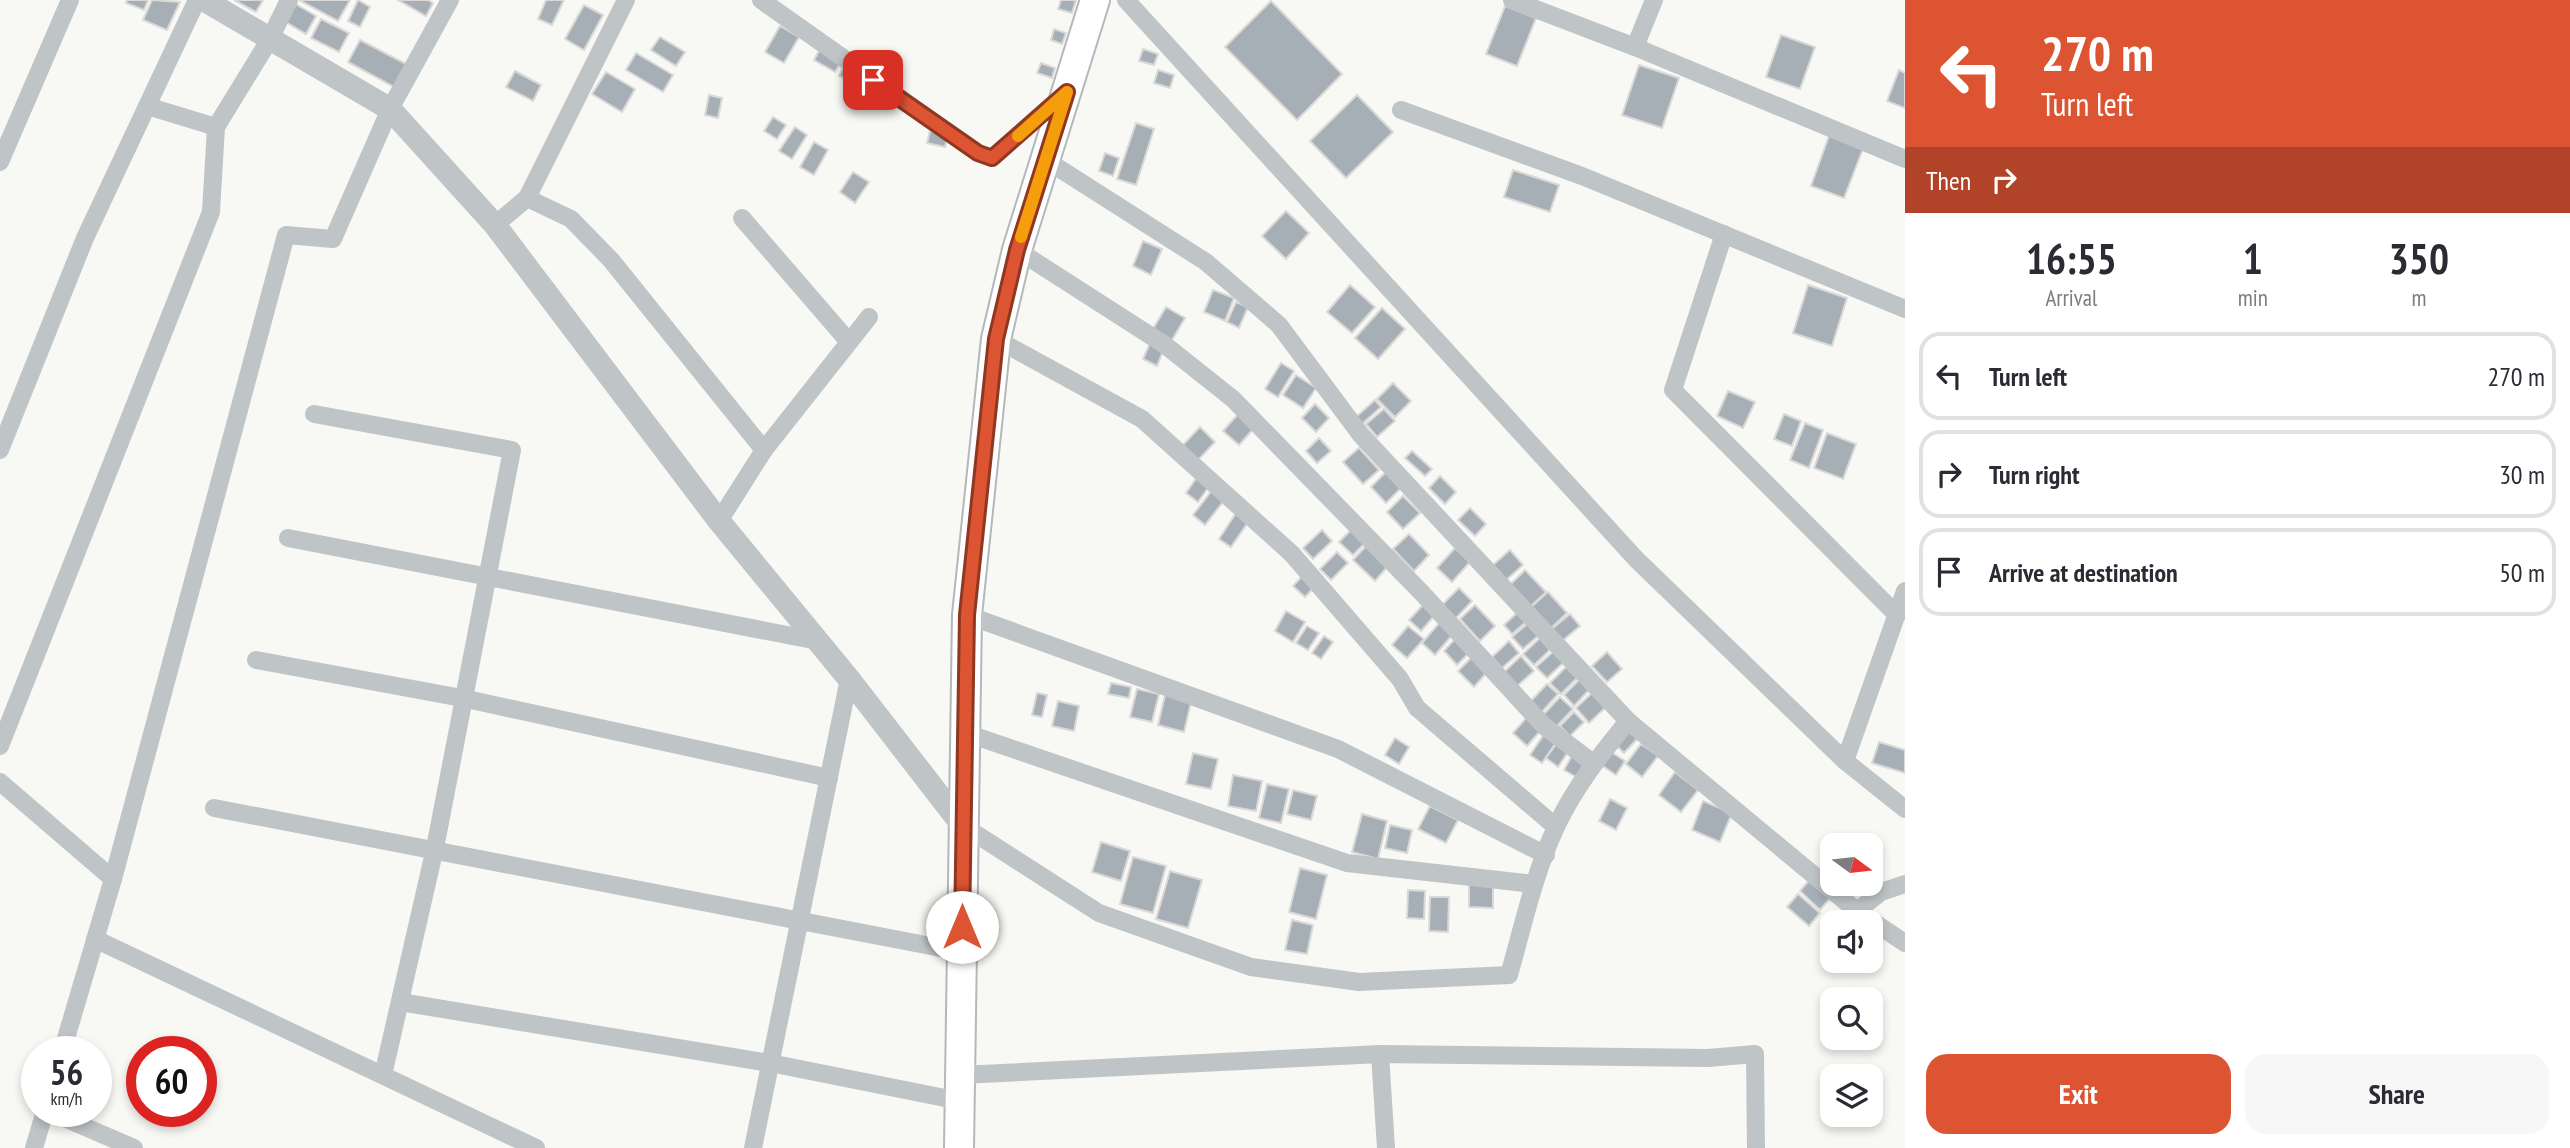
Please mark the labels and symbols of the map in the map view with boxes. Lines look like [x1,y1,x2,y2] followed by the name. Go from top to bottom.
[843,50,903,110] pin
[1820,833,1883,896] north arrow
[925,890,999,964] position arrow
[126,1036,217,1127] speed limit sign: 60

